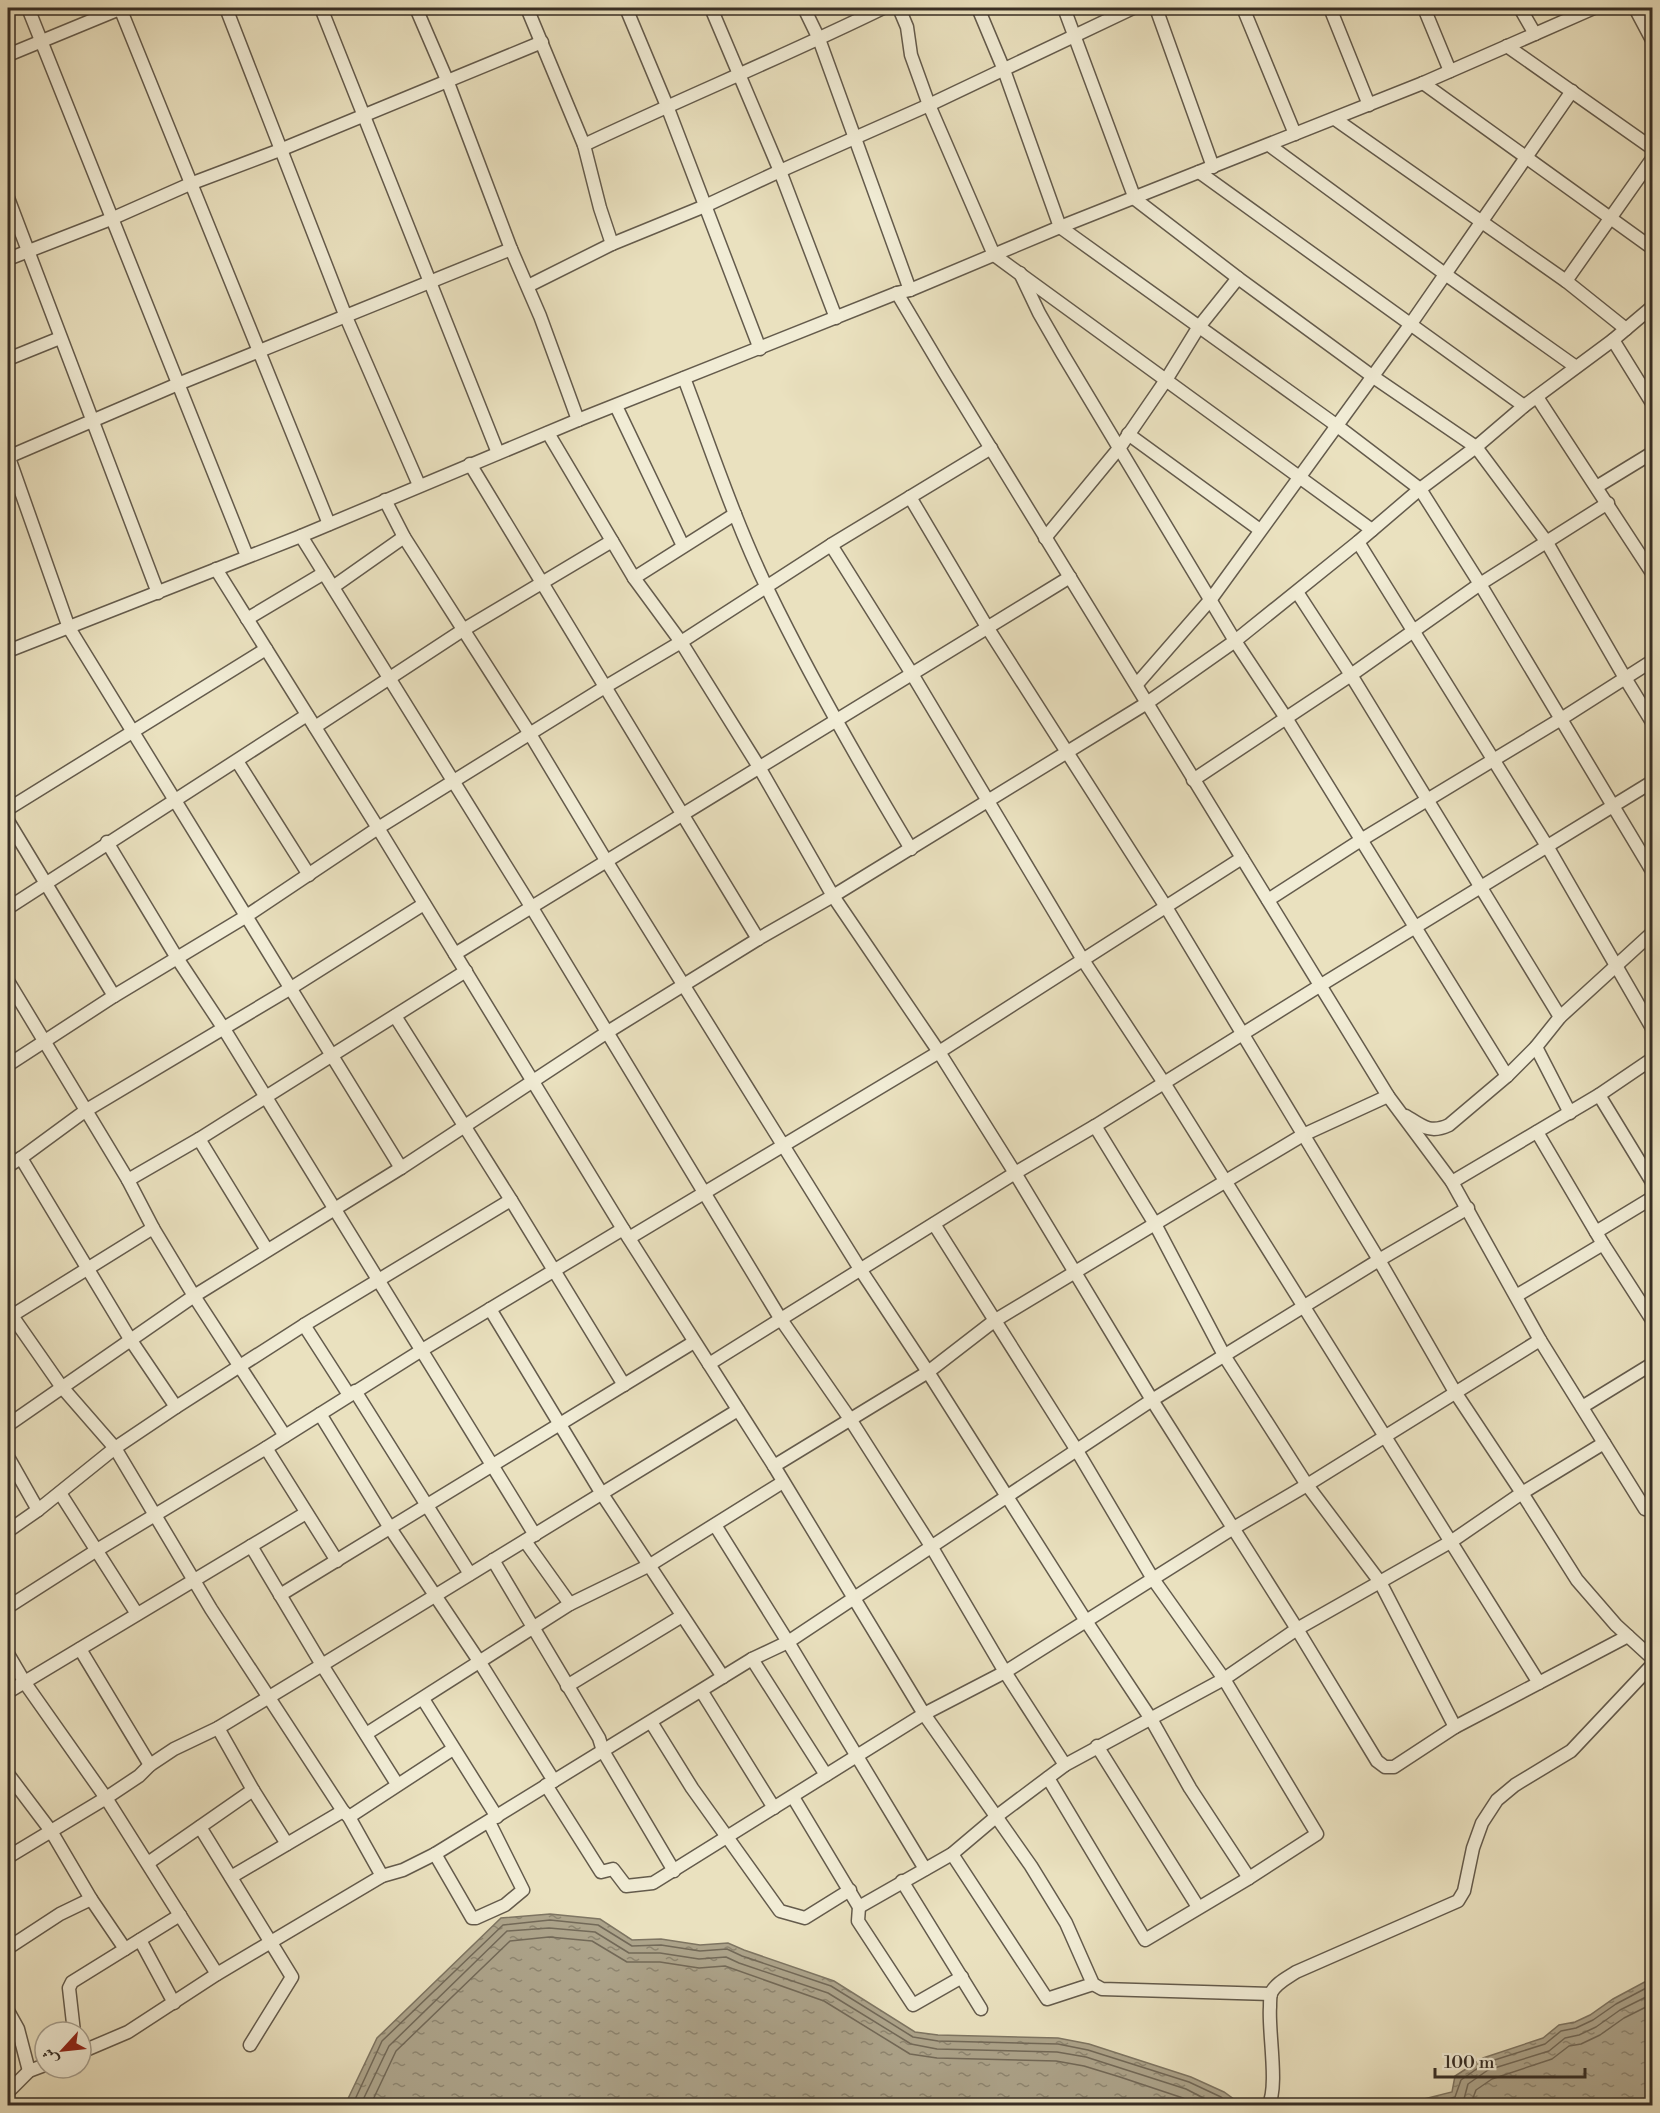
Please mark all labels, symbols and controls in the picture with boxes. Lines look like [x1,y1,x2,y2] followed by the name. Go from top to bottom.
[33,2020,93,2080] north arrow
[1435,2041,1585,2079] scale bar
[38,2045,63,2068] text: ش
[1444,2051,1495,2074] text: 100 m

